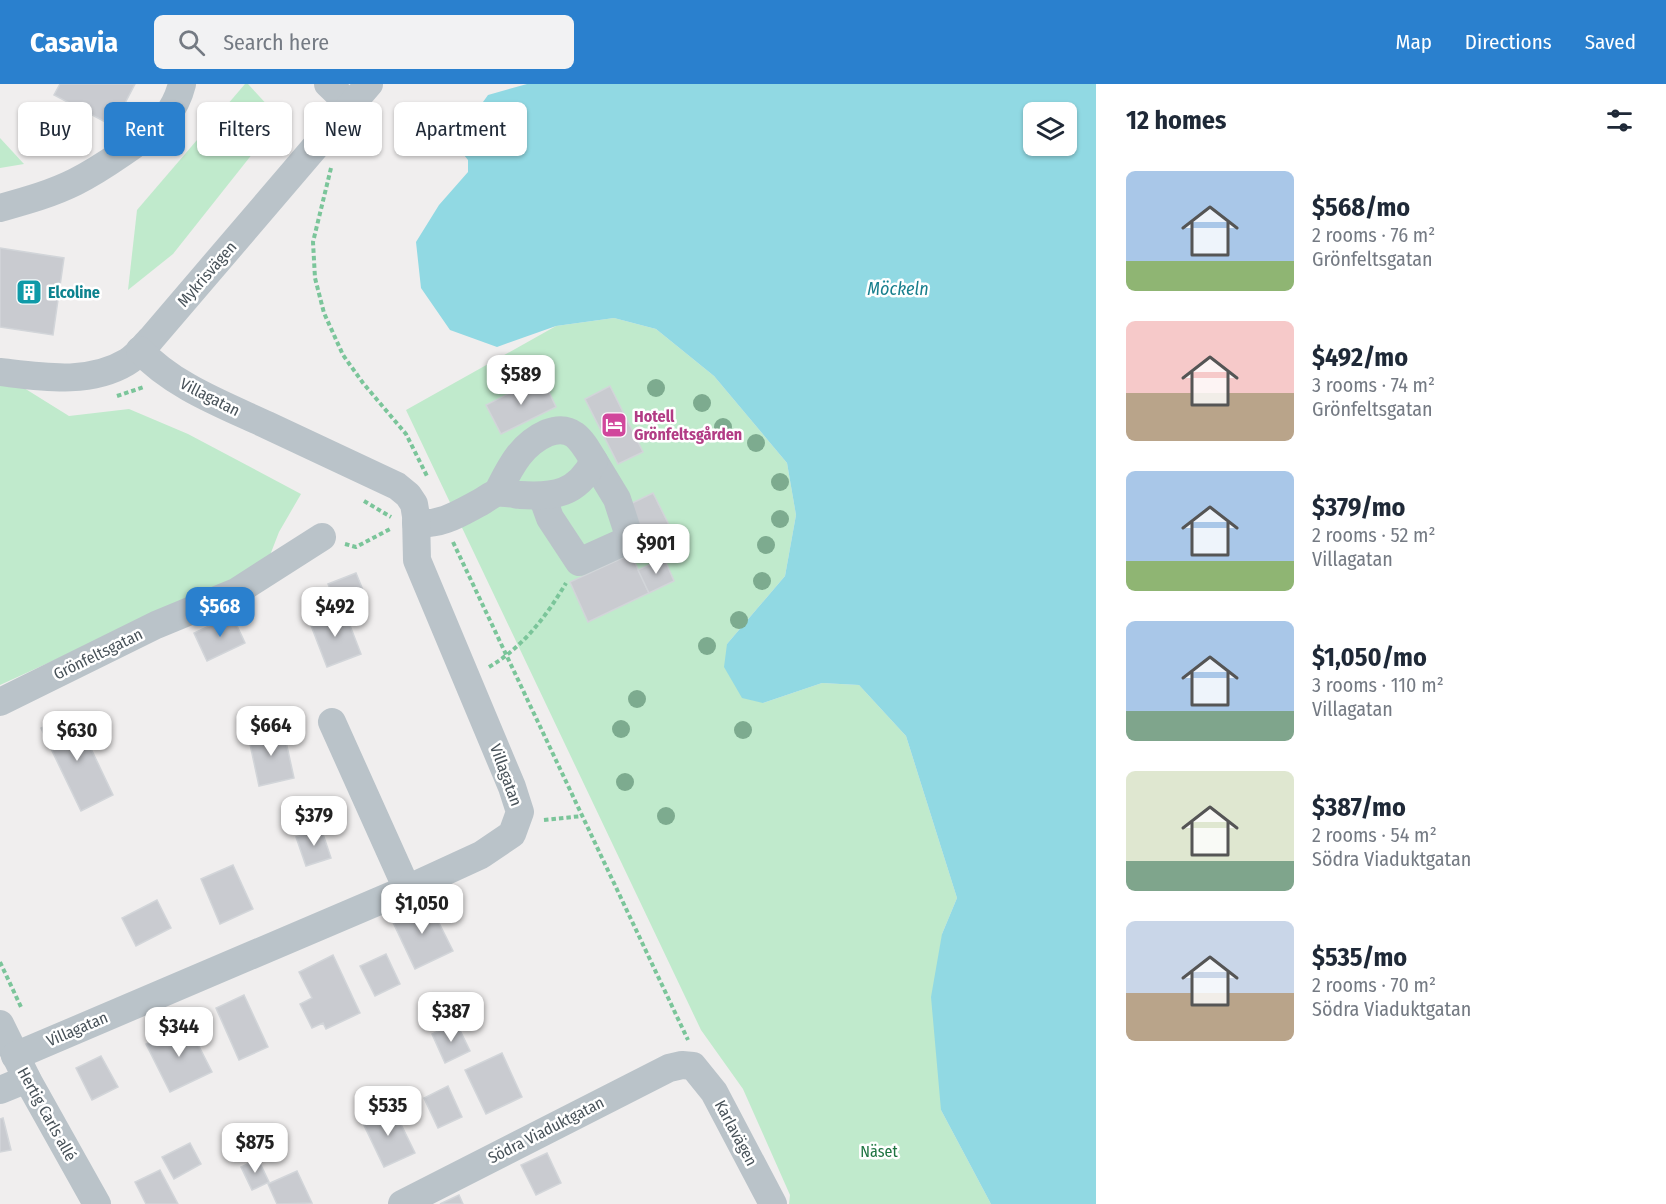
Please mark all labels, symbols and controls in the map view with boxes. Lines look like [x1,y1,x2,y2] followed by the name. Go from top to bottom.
[154,15,574,69] search box
[30,26,118,59] text: Casavia
[175,26,208,59] icon: search
[223,29,329,56] text: Search here
[1395,29,1432,55] text: Map
[1465,29,1552,55] text: Directions
[1585,29,1636,55] text: Saved
[18,102,92,156] chip: Buy
[104,102,185,156] chip: Rent
[197,102,292,156] chip: Filters
[304,102,382,156] chip: New
[394,102,527,156] chip: Apartment
[1023,102,1077,156] map controls
[1023,102,1077,156] button: layers
[1603,104,1636,137] icon: filters
[1126,105,1226,136] text: 12 homes
[1312,192,1410,223] text: $568/mo
[1174,195,1246,267] icon: home
[1312,223,1435,247] text: 2 rooms · 76 m²
[173,237,241,311] street label: Mykrisvägen
[1312,247,1433,271] text: Grönfeltsgatan
[14,277,44,307] building icon: Elcoline
[867,278,929,300] water label: Möckeln
[48,283,100,302] place label: Elcoline
[1312,342,1408,373] text: $492/mo
[1174,345,1246,417] icon: home
[485,355,557,406] pin: $589
[501,362,541,386] text: $589
[1312,373,1435,397] text: 3 rooms · 74 m²
[177,374,243,420] street label: Villagatan
[1312,397,1433,421] text: Grönfeltsgatan
[634,407,742,444] place label: Hotell Grönfeltsgården
[599,410,629,440] hotel icon: Hotell Grönfeltsgården
[1312,492,1406,523] text: $379/mo
[1174,495,1246,567] icon: home
[1312,523,1436,547] text: 2 rooms · 52 m²
[620,524,692,575] pin: $901
[637,531,675,555] text: $901
[1312,547,1393,571] text: Villagatan
[184,587,256,638] pin: $568
[299,587,371,638] pin: $492
[200,594,240,618] text: $568
[315,594,355,618] text: $492
[50,624,146,684] street label: Grönfeltsgatan
[1312,642,1427,673] text: $1,050/mo
[1174,645,1246,717] icon: home
[1312,673,1444,697] text: 3 rooms · 110 m²
[1312,697,1393,721] text: Villagatan
[235,706,307,757] pin: $664
[41,711,113,762] pin: $630
[250,713,292,737] text: $664
[57,718,97,742] text: $630
[486,741,526,809] street label: Villagatan
[1312,792,1406,823] text: $387/mo
[1174,795,1246,867] icon: home
[278,796,350,847] pin: $379
[295,803,333,827] text: $379
[1312,823,1437,847] text: 2 rooms · 54 m²
[1312,847,1471,871] text: Södra Viaduktgatan
[373,884,471,935] pin: $1,050
[395,891,449,915] text: $1,050
[1312,942,1407,973] text: $535/mo
[1174,945,1246,1017] icon: home
[1312,973,1436,997] text: 2 rooms · 70 m²
[415,992,487,1043] pin: $387
[1312,997,1471,1021] text: Södra Viaduktgatan
[432,999,470,1023] text: $387
[143,1007,215,1058] pin: $344
[44,1008,110,1050] street label: Villagatan
[159,1014,199,1038] text: $344
[14,1064,81,1164] street label: Hertig Carls allé
[352,1086,424,1137] pin: $535
[369,1093,407,1117] text: $535
[485,1093,607,1167] street label: Södra Viaduktgatan
[711,1097,761,1169] street label: Karlavägen
[219,1123,291,1174] pin: $875
[236,1130,274,1154] text: $875
[860,1142,898,1161] park label: Näset

